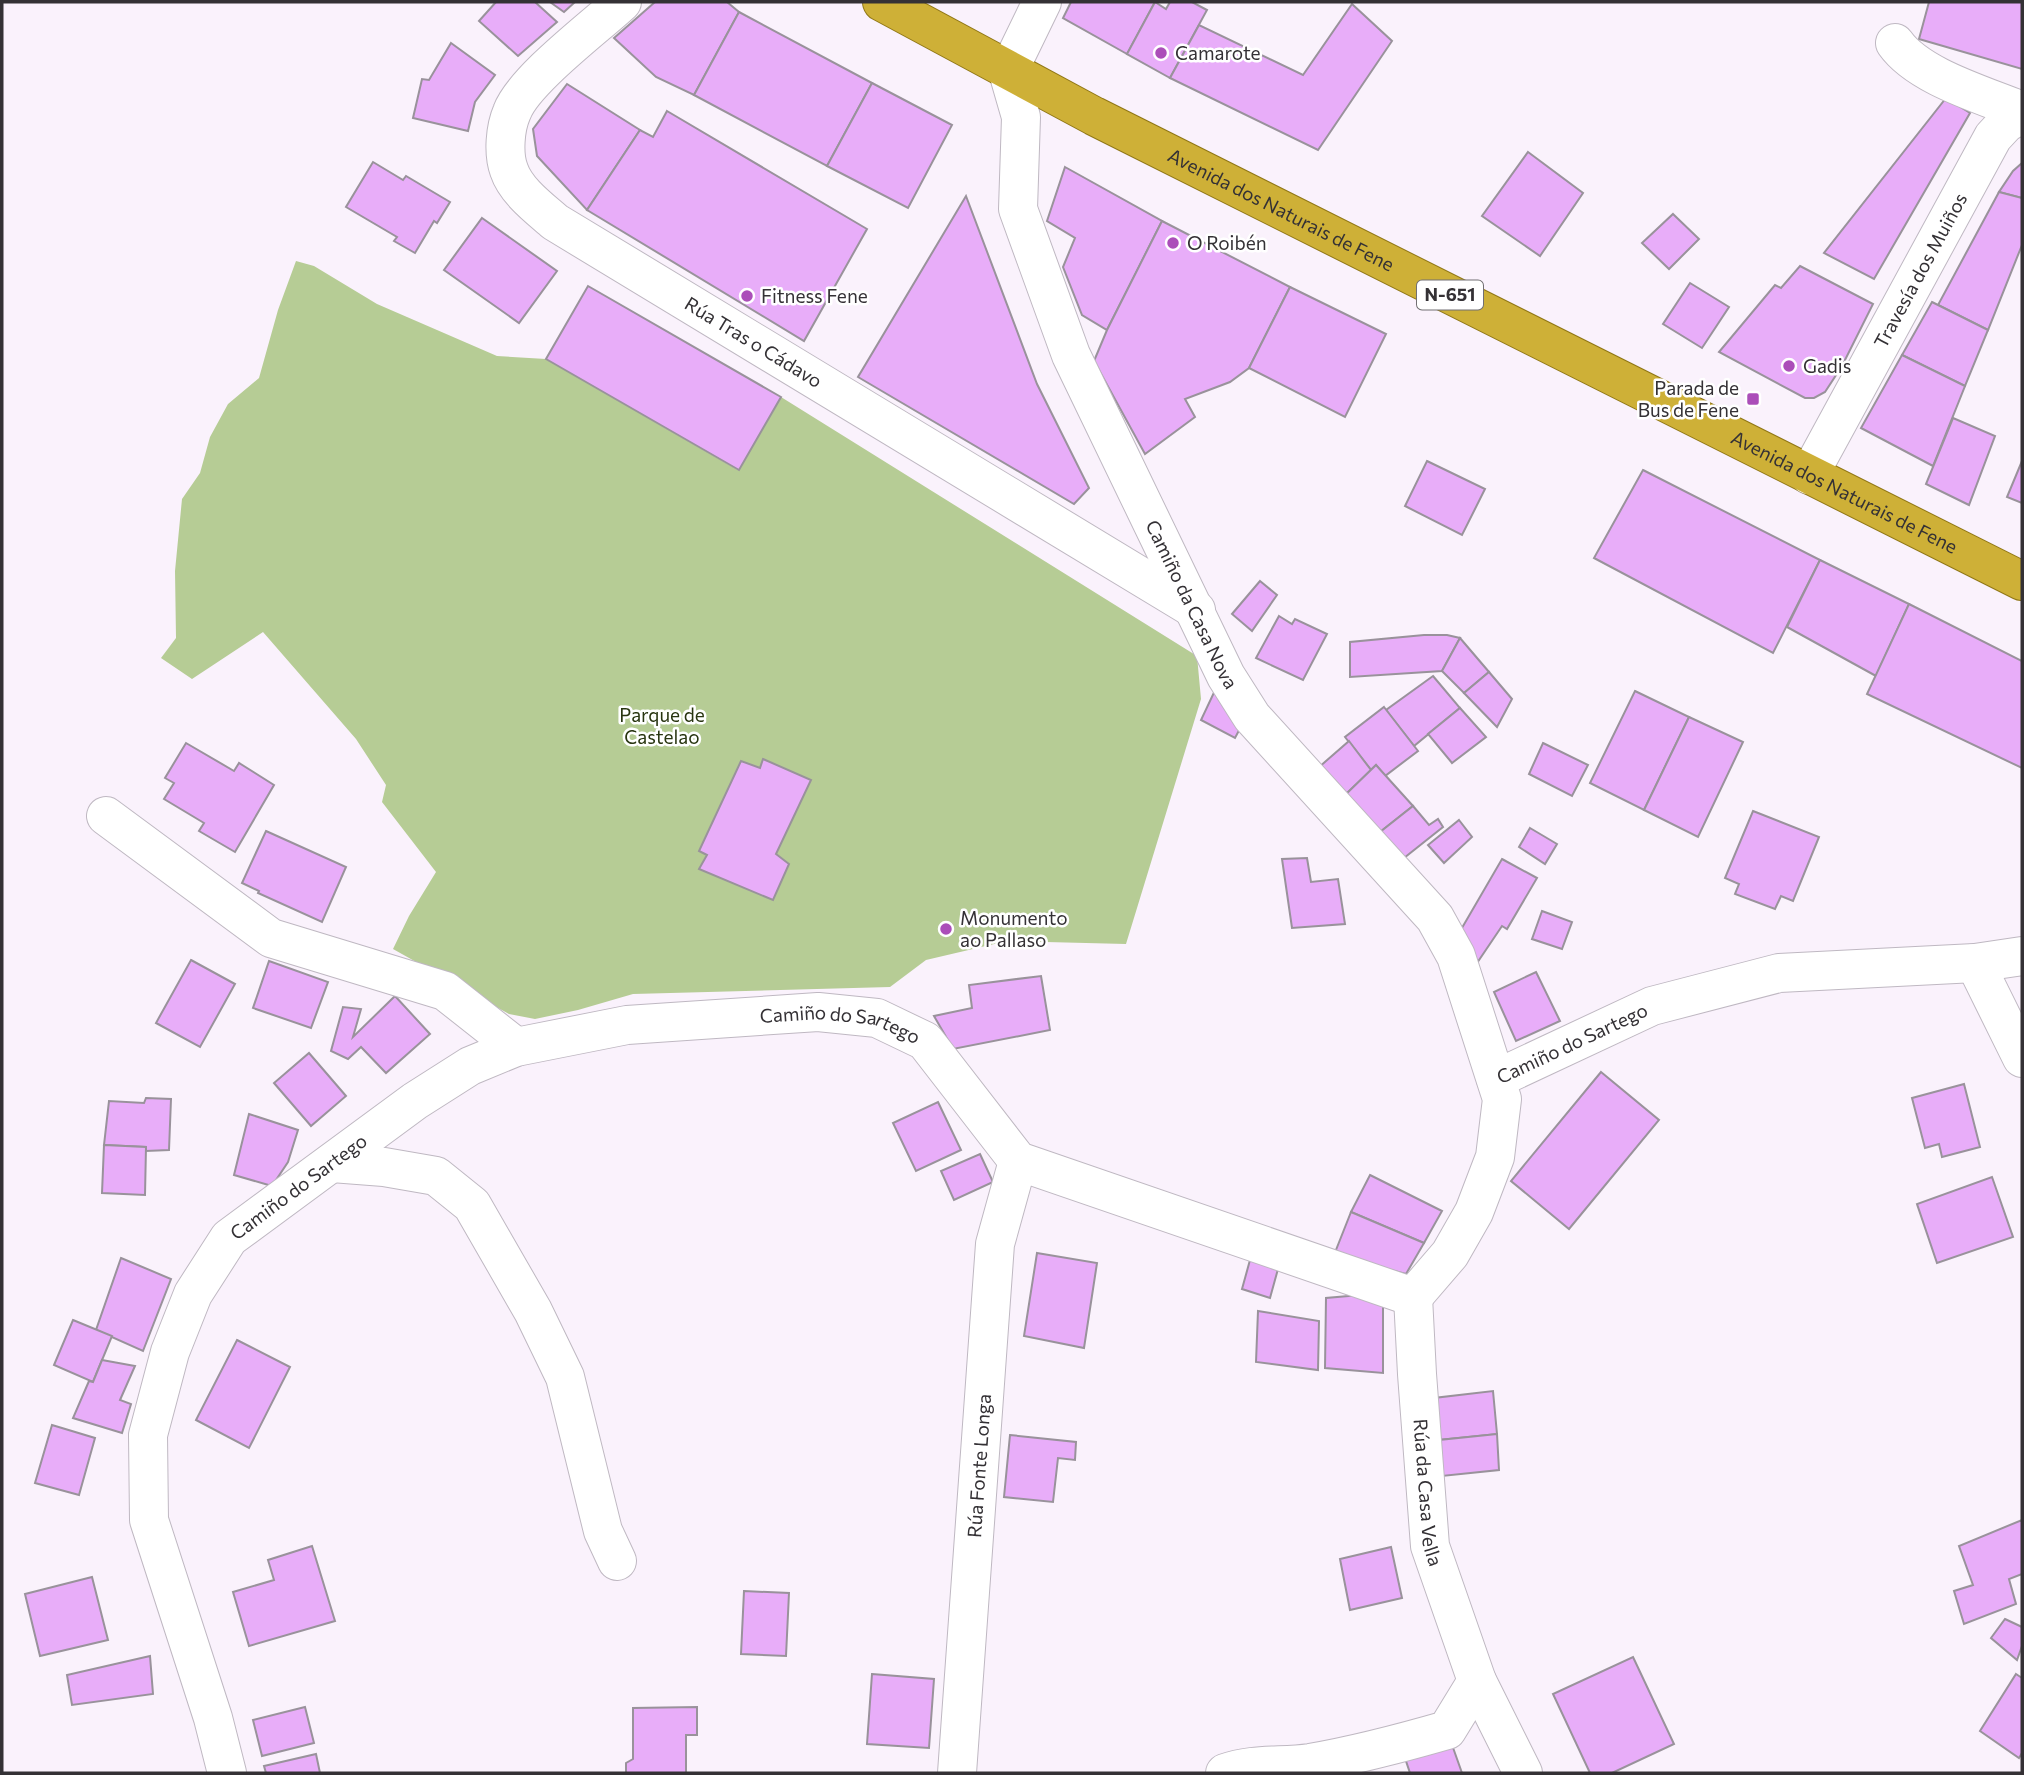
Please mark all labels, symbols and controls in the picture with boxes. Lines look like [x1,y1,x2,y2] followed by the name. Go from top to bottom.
[1175,41,1261,64] place label: Camarote
[1153,45,1169,61] marker: Camarote
[1164,143,1398,276] street label: Avenida dos Naturais de Fene
[1868,189,1971,352] street label: Travesía dos Muiños
[1187,231,1267,254] place label: O Roibén
[1165,235,1181,251] marker: O Roibén
[1417,281,1483,310] road number: N-651
[761,284,868,307] place label: Fitness Fene
[739,288,755,304] marker: Fitness Fene
[681,291,827,392] street label: Rúa Tras o Cádavo
[1803,354,1851,377] place label: Gadis
[1781,358,1797,374] marker: Gadis
[1638,376,1739,421] place label: Parada de Bus de Fene
[1745,391,1761,407] marker: Parada de Bus de Fene
[1728,425,1961,558] street label: Avenida dos Naturais de Fene
[1141,516,1243,693] street label: Camiño da Casa Nova
[619,703,705,748] park label: Parque de Castelao
[960,906,1067,951] place label: Monumento ao Pallaso
[938,921,954,937] marker: Monumento ao Pallaso
[1493,998,1651,1088] street label: Camiño do Sartego
[759,1000,924,1048] street label: Camiño do Sartego
[225,1128,371,1244] street label: Camiño do Sartego
[962,1393,995,1538] street label: Rúa Fonte Longa
[1409,1418,1448,1569] street label: Rúa da Casa Vella

